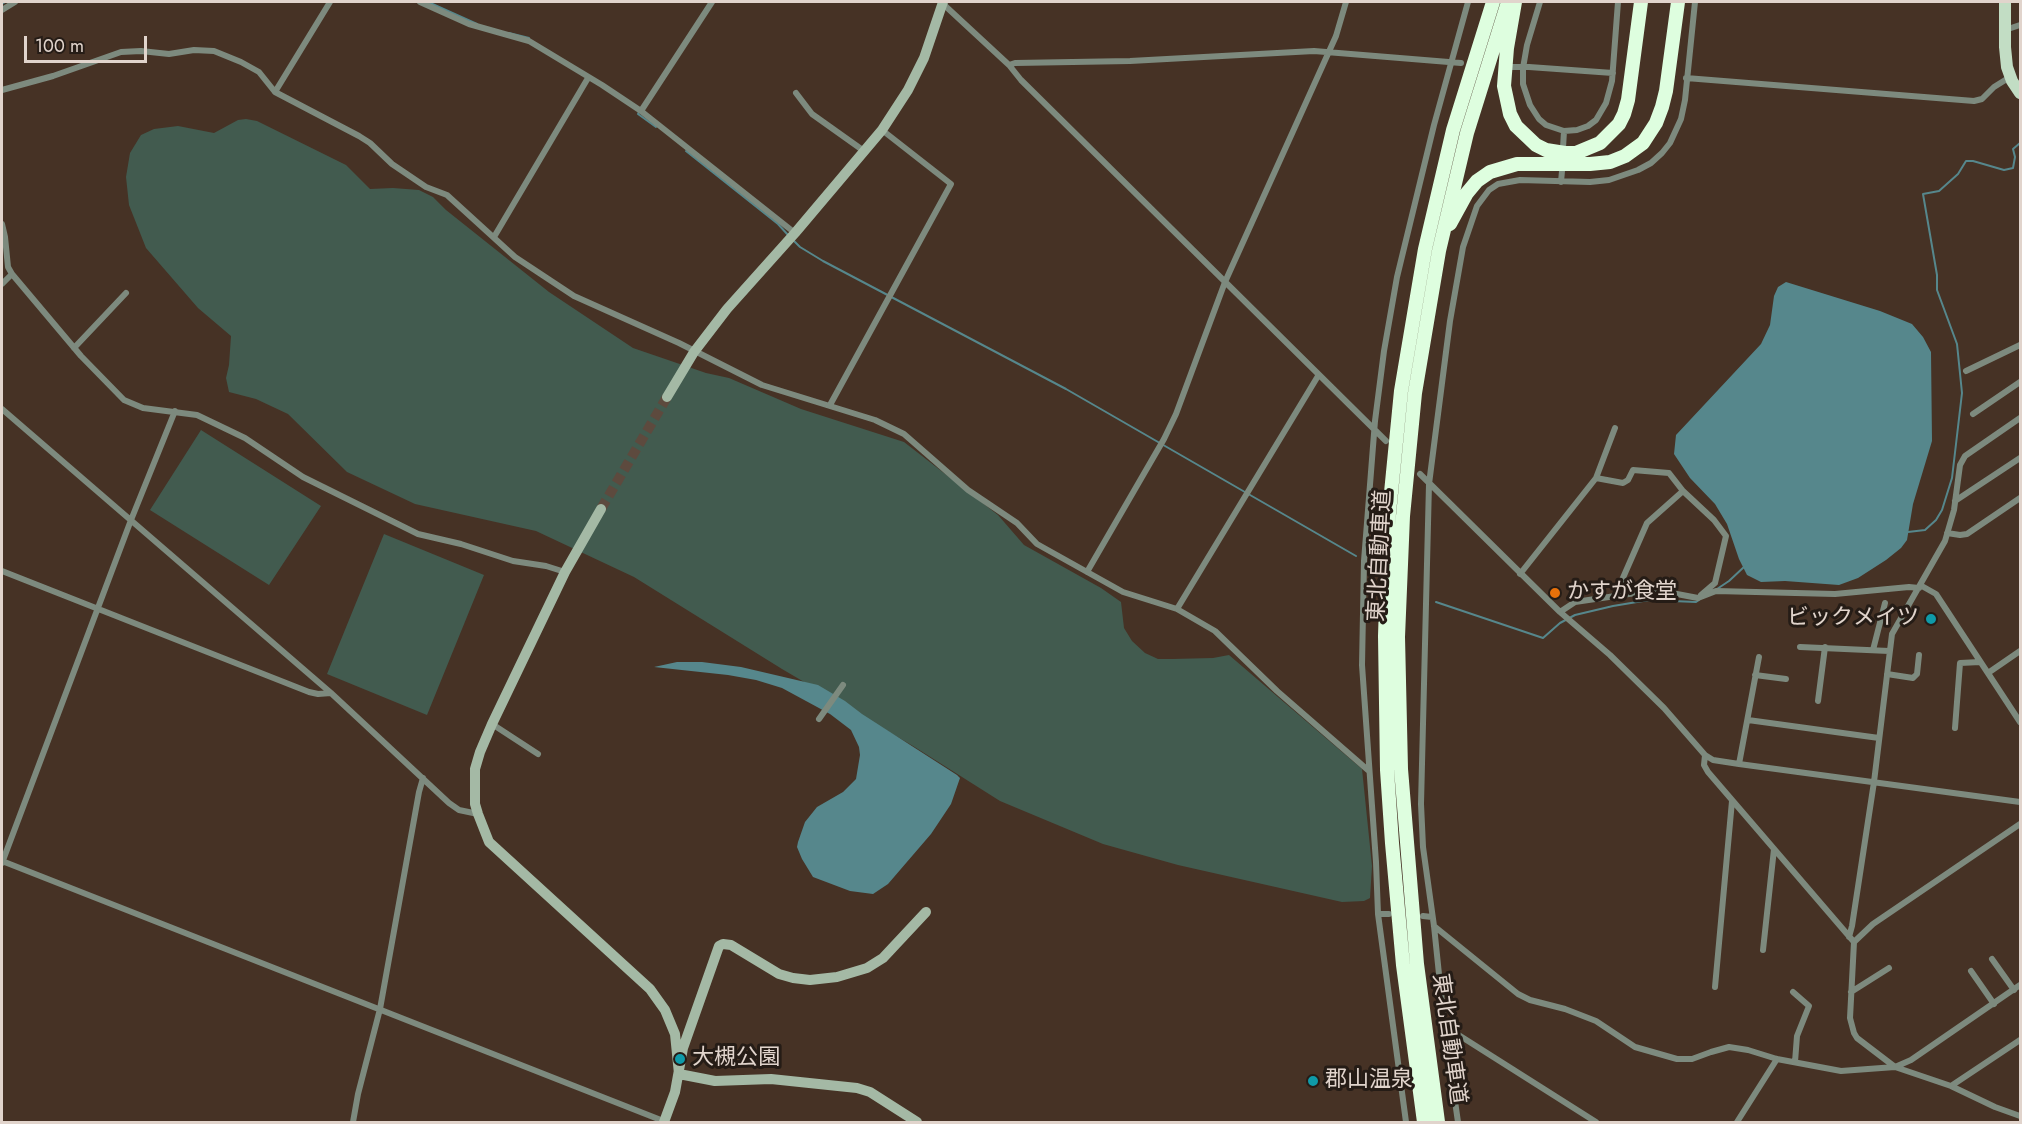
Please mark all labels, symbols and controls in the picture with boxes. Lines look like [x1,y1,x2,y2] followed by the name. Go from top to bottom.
[27,24,150,62] scale bar
[35,33,84,59] text: 100 m
[1364,489,1398,623] street label: 東北自動車道
[1567,580,1677,606] place label: かすが食堂
[1548,586,1562,600] marker: かすが食堂
[1787,606,1919,632] place label: ビックメイツ
[1924,612,1938,626] marker: ビックメイツ
[1426,972,1470,1106] street label: 東北自動車道
[692,1046,780,1072] place label: 大槻公園
[673,1052,687,1066] marker: 大槻公園
[1325,1068,1413,1094] place label: 郡山温泉
[1306,1074,1320,1088] marker: 郡山温泉

